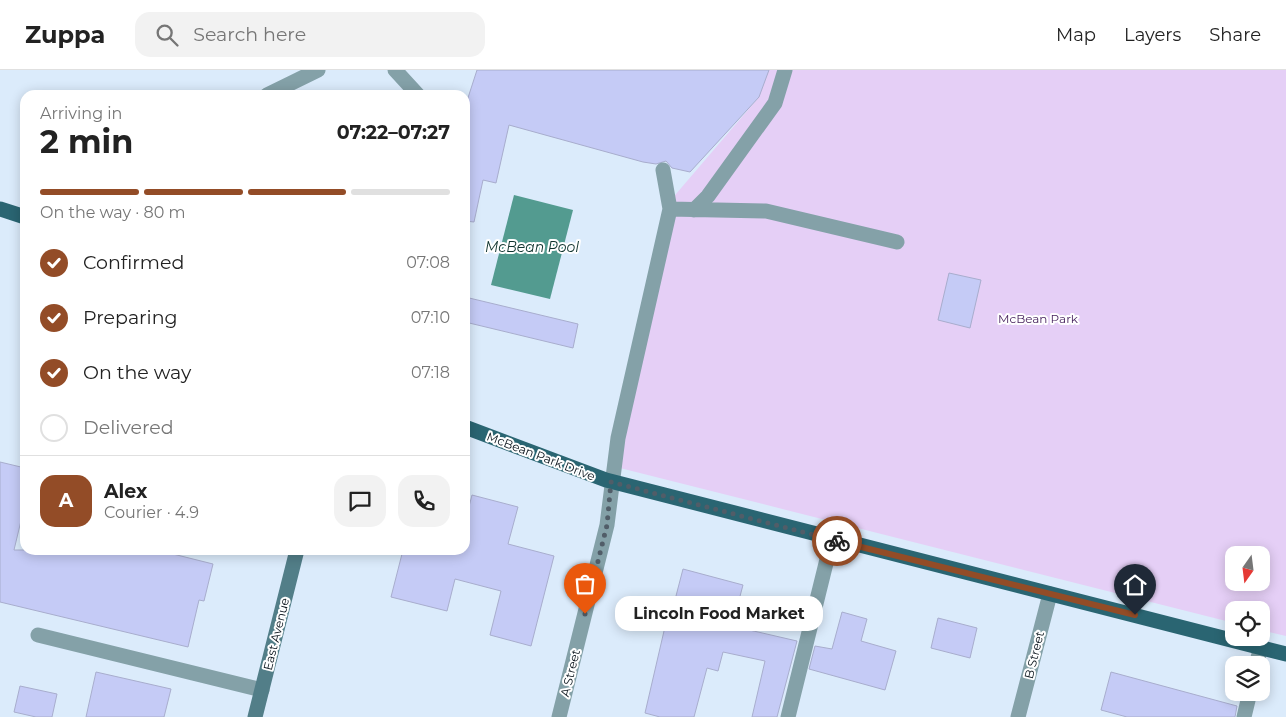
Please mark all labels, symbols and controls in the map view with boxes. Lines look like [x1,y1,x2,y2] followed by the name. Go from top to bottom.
[135,12,485,57] search box
[25,20,105,49] text: Zuppa
[153,21,181,49] icon: search
[193,23,306,46] text: Search here
[1056,24,1096,46] text: Map
[1124,24,1181,46] text: Layers
[1209,24,1261,46] text: Share
[40,104,122,123] text: Arriving in
[337,121,450,144] text: 07:22–07:27
[40,122,133,161] text: 2 min
[40,203,186,222] text: On the way · 80 m
[485,238,579,256] water label: McBean Pool
[40,249,68,277] icon: check
[83,251,184,274] text: Confirmed
[406,253,450,272] text: 07:08
[40,304,68,332] icon: check
[83,306,178,329] text: Preparing
[411,308,450,327] text: 07:10
[998,311,1079,326] park label: McBean Park
[40,359,68,387] icon: check
[83,361,191,384] text: On the way
[411,363,450,382] text: 07:18
[83,416,174,439] text: Delivered
[485,428,597,484] street label: McBean Park Drive
[334,475,386,527] button: chat
[398,475,450,527] button: phone
[104,480,147,503] text: Alex
[59,489,73,512] text: A
[104,503,199,522] text: Courier · 4.9
[812,516,862,566] courier
[823,527,851,555] icon: bike
[1225,546,1270,591] north arrow
[1225,546,1270,701] map controls
[564,563,606,614] pin
[1114,564,1156,615] pin
[571,570,599,598] icon: bag
[1121,571,1149,599] icon: home
[260,596,292,672] street label: East Avenue
[615,596,822,632] callout: Lincoln Food Market
[1225,601,1270,646] button: locate
[633,604,805,623] text: Lincoln Food Market
[1021,630,1047,680] street label: B Street
[557,648,583,698] street label: A Street
[1225,656,1270,701] button: layers

